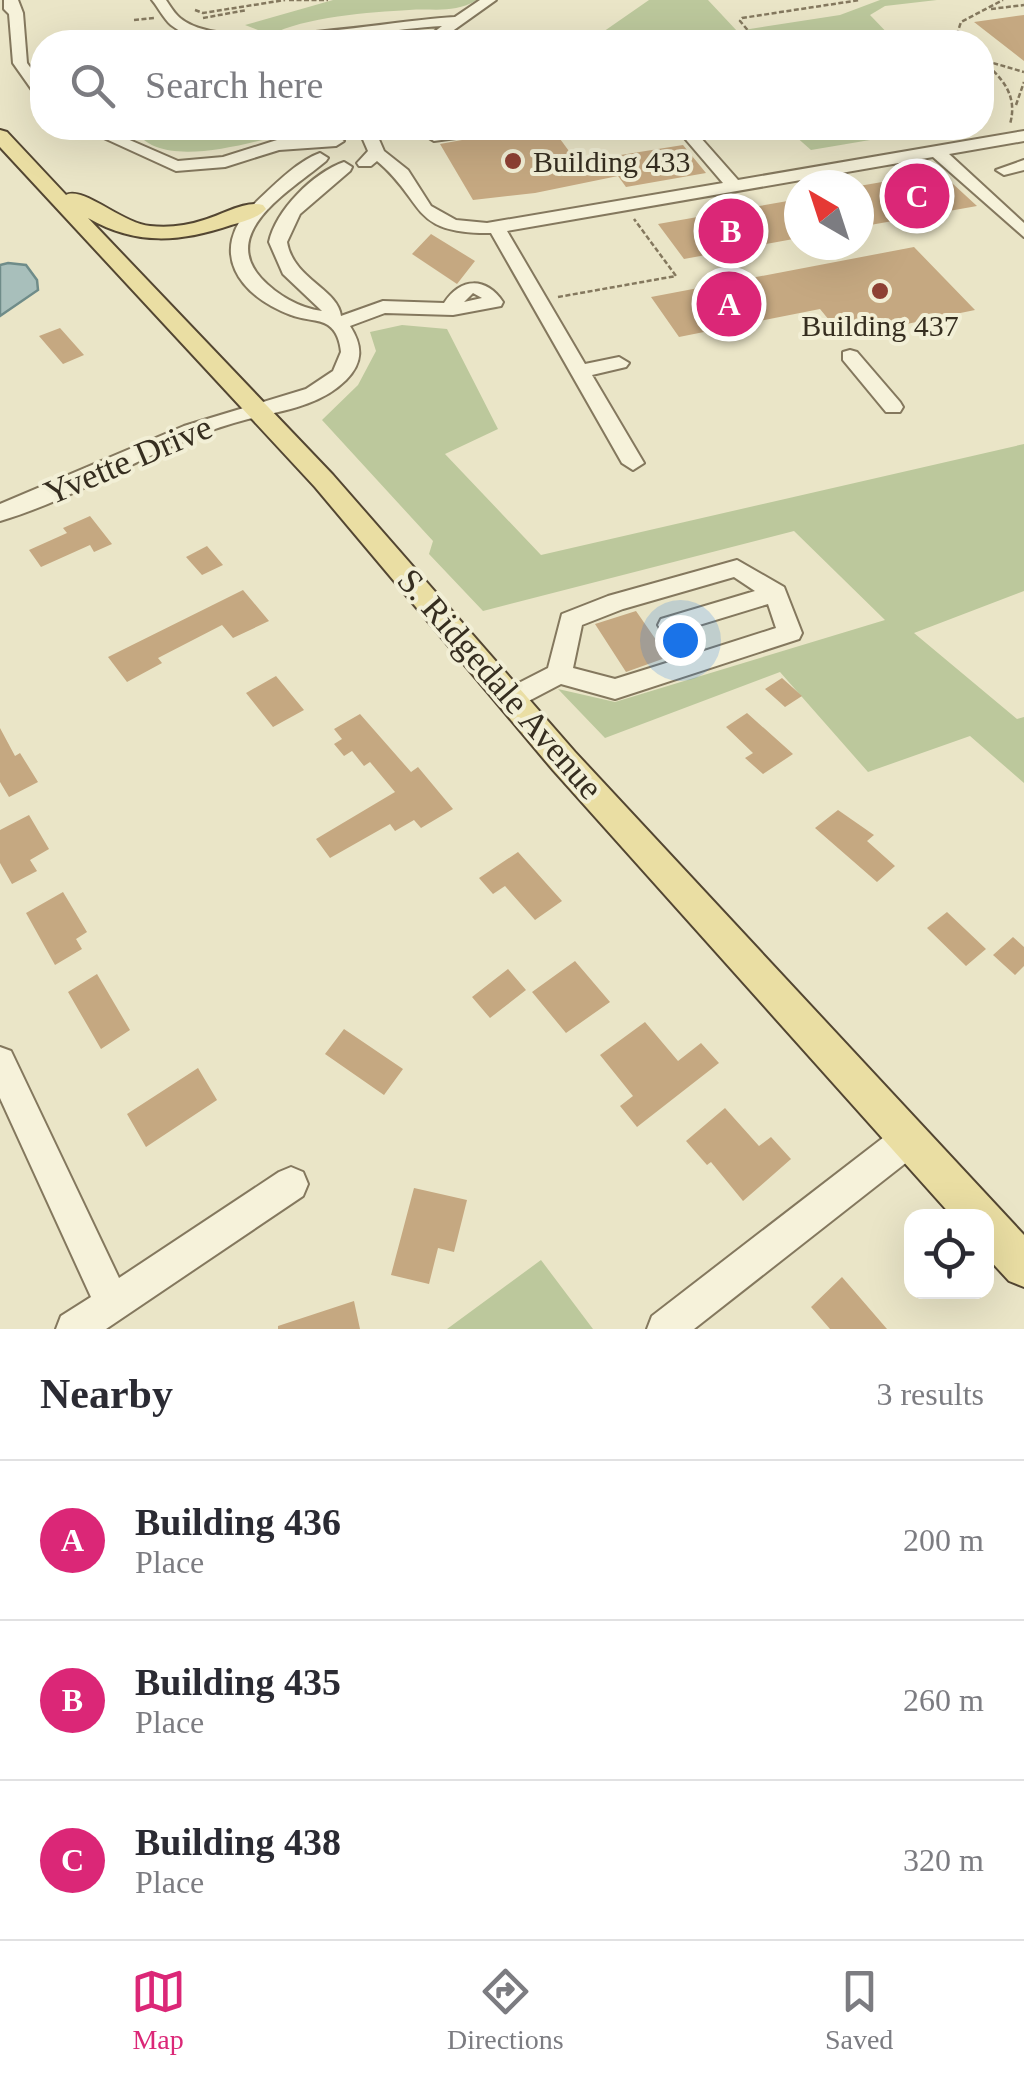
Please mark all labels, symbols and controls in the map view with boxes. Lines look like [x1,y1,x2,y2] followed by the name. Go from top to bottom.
[30,30,994,140] search box
[65,58,120,113] icon: search
[145,64,323,106] text: Search here
[533,145,691,178] place label: Building 433
[502,150,524,172] marker: Building 433
[884,158,950,234] pin: C
[784,170,874,260] north arrow
[698,194,764,268] pin: B
[696,266,762,342] pin: A
[869,280,891,302] marker: Building 437
[801,309,959,342] place label: Building 437
[38,407,218,513] street label: Yvette Drive
[390,561,610,807] street label: S. Ridgedale Avenue
[655,615,706,666] your location
[904,1209,994,1299] map controls
[904,1209,994,1299] button: locate
[40,1371,173,1417] text: Nearby
[876,1376,984,1412] text: 3 results
[135,1501,341,1543] text: Building 436
[61,1522,84,1558] text: A
[903,1522,984,1558] text: 200 m
[135,1544,204,1580] text: Place
[135,1661,341,1703] text: Building 435
[62,1682,83,1718] text: B
[903,1682,984,1718] text: 260 m
[135,1704,204,1740] text: Place
[135,1821,341,1863] text: Building 438
[61,1842,84,1878] text: C
[903,1842,984,1878] text: 320 m
[135,1864,204,1900] text: Place
[131,1964,186,2056] tab: Map
[447,1964,564,2056] tab: Directions
[825,1964,893,2056] tab: Saved

